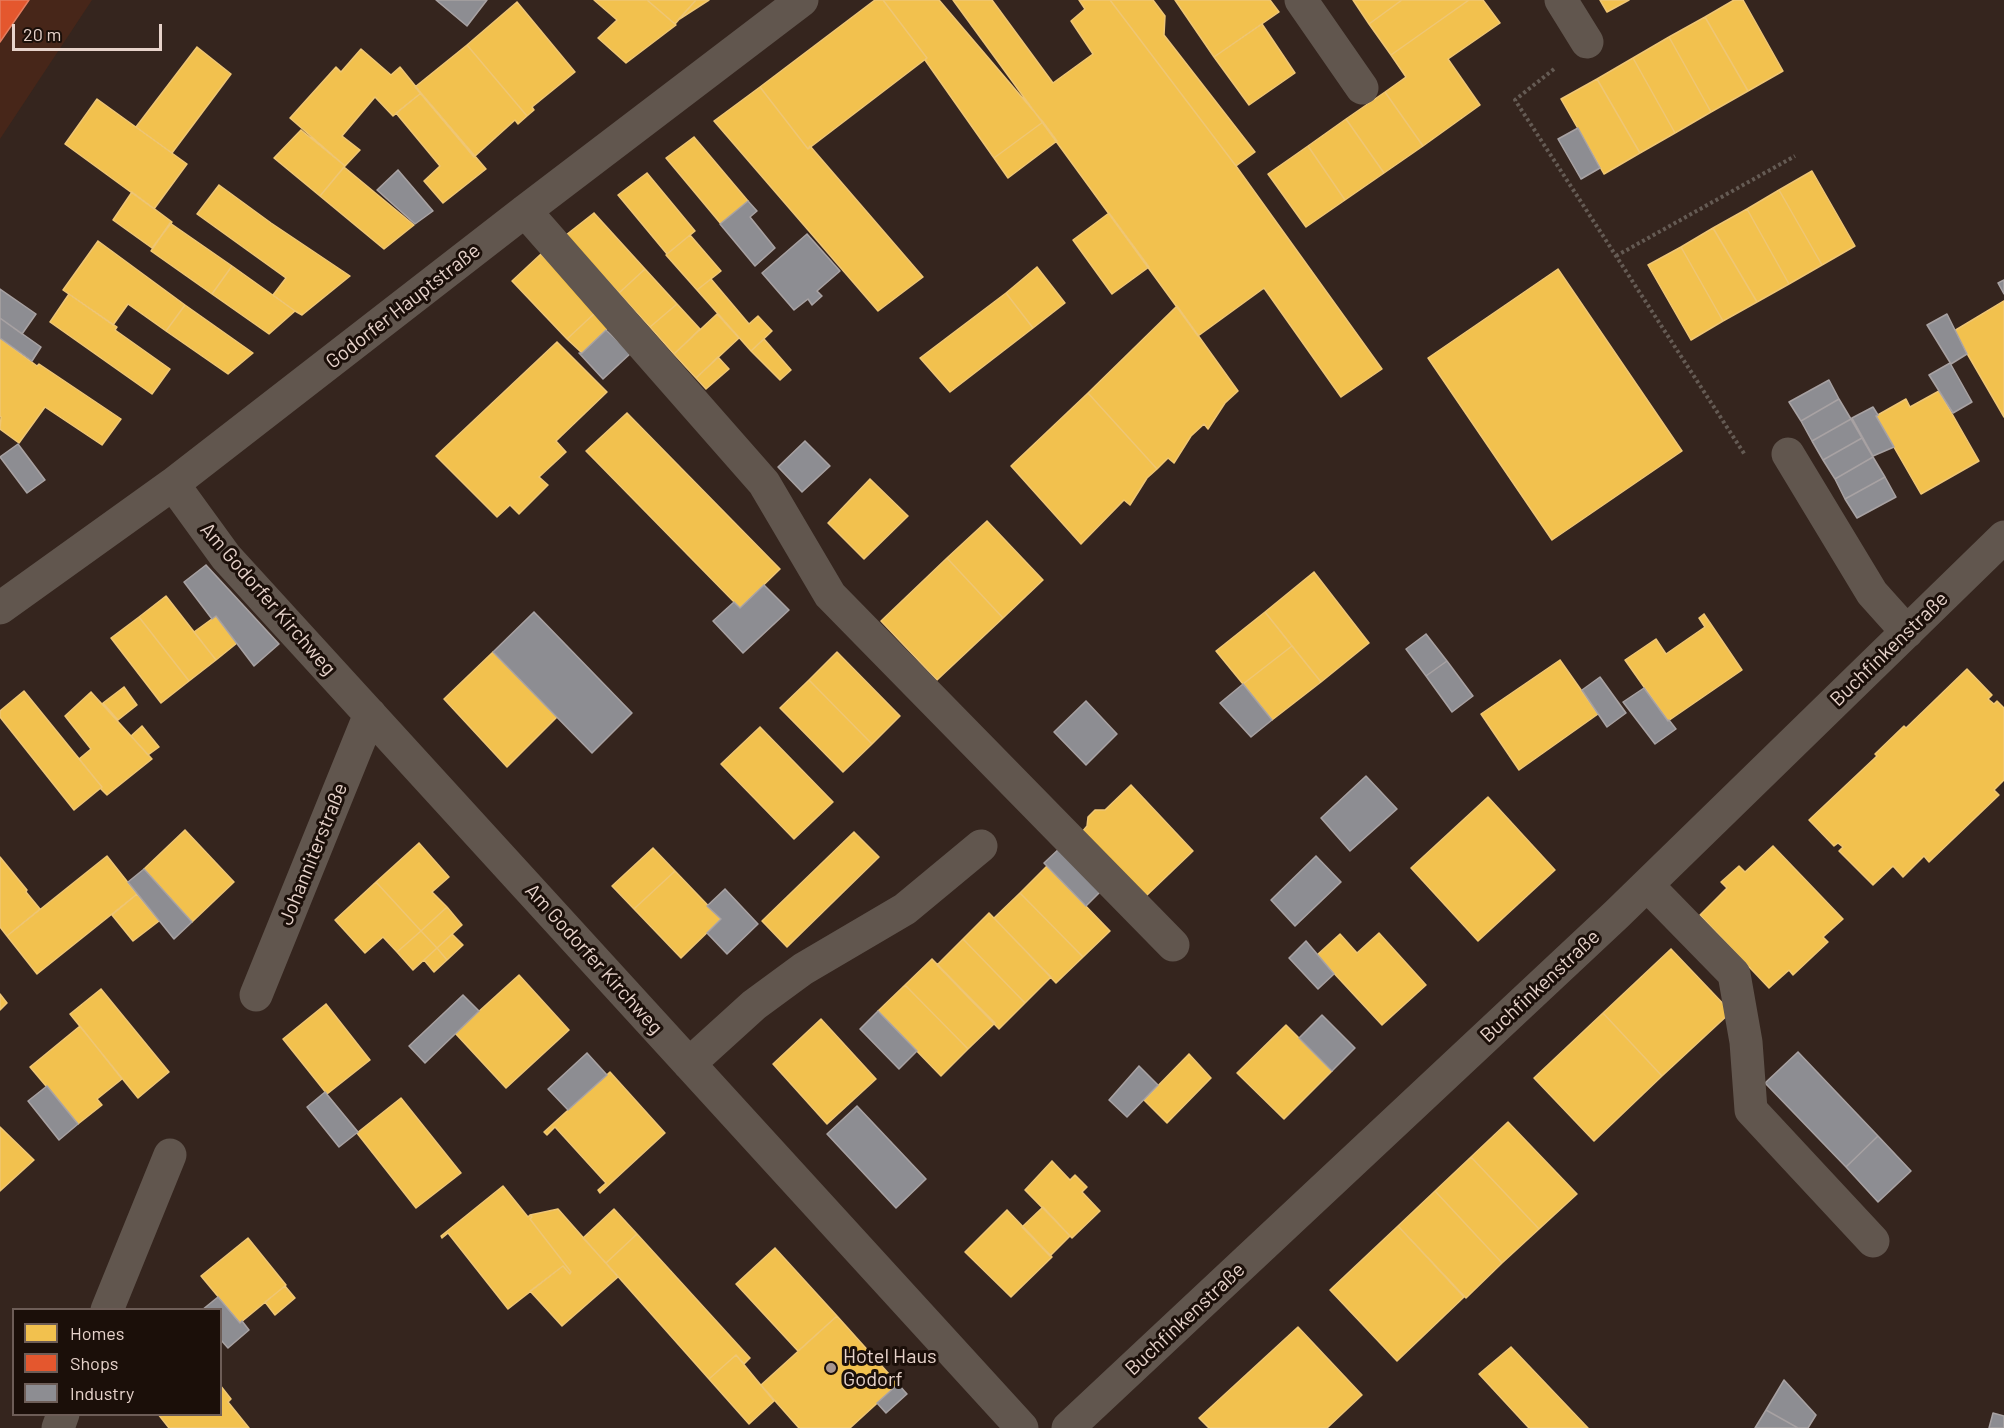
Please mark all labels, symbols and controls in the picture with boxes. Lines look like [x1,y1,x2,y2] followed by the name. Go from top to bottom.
[15,12,165,50] scale bar
[23,23,61,45] text: 20 m
[321,238,485,374] street label: Godorfer Hauptstraße
[195,518,341,680] street label: Am Godorfer Kirchweg
[1825,587,1953,711] street label: Buchfinkenstraße
[274,779,352,929] street label: Johanniterstraße
[520,879,668,1039] street label: Am Godorfer Kirchweg
[1475,925,1605,1047] street label: Buchfinkenstraße
[1120,1258,1250,1380] street label: Buchfinkenstraße
[12,1308,222,1416] legend
[70,1322,124,1344] text: Homes
[843,1344,937,1391] place label: Hotel Haus Godorf
[70,1352,119,1374] text: Shops
[824,1361,838,1375] marker: Hotel Haus Godorf
[70,1382,134,1404] text: Industry

